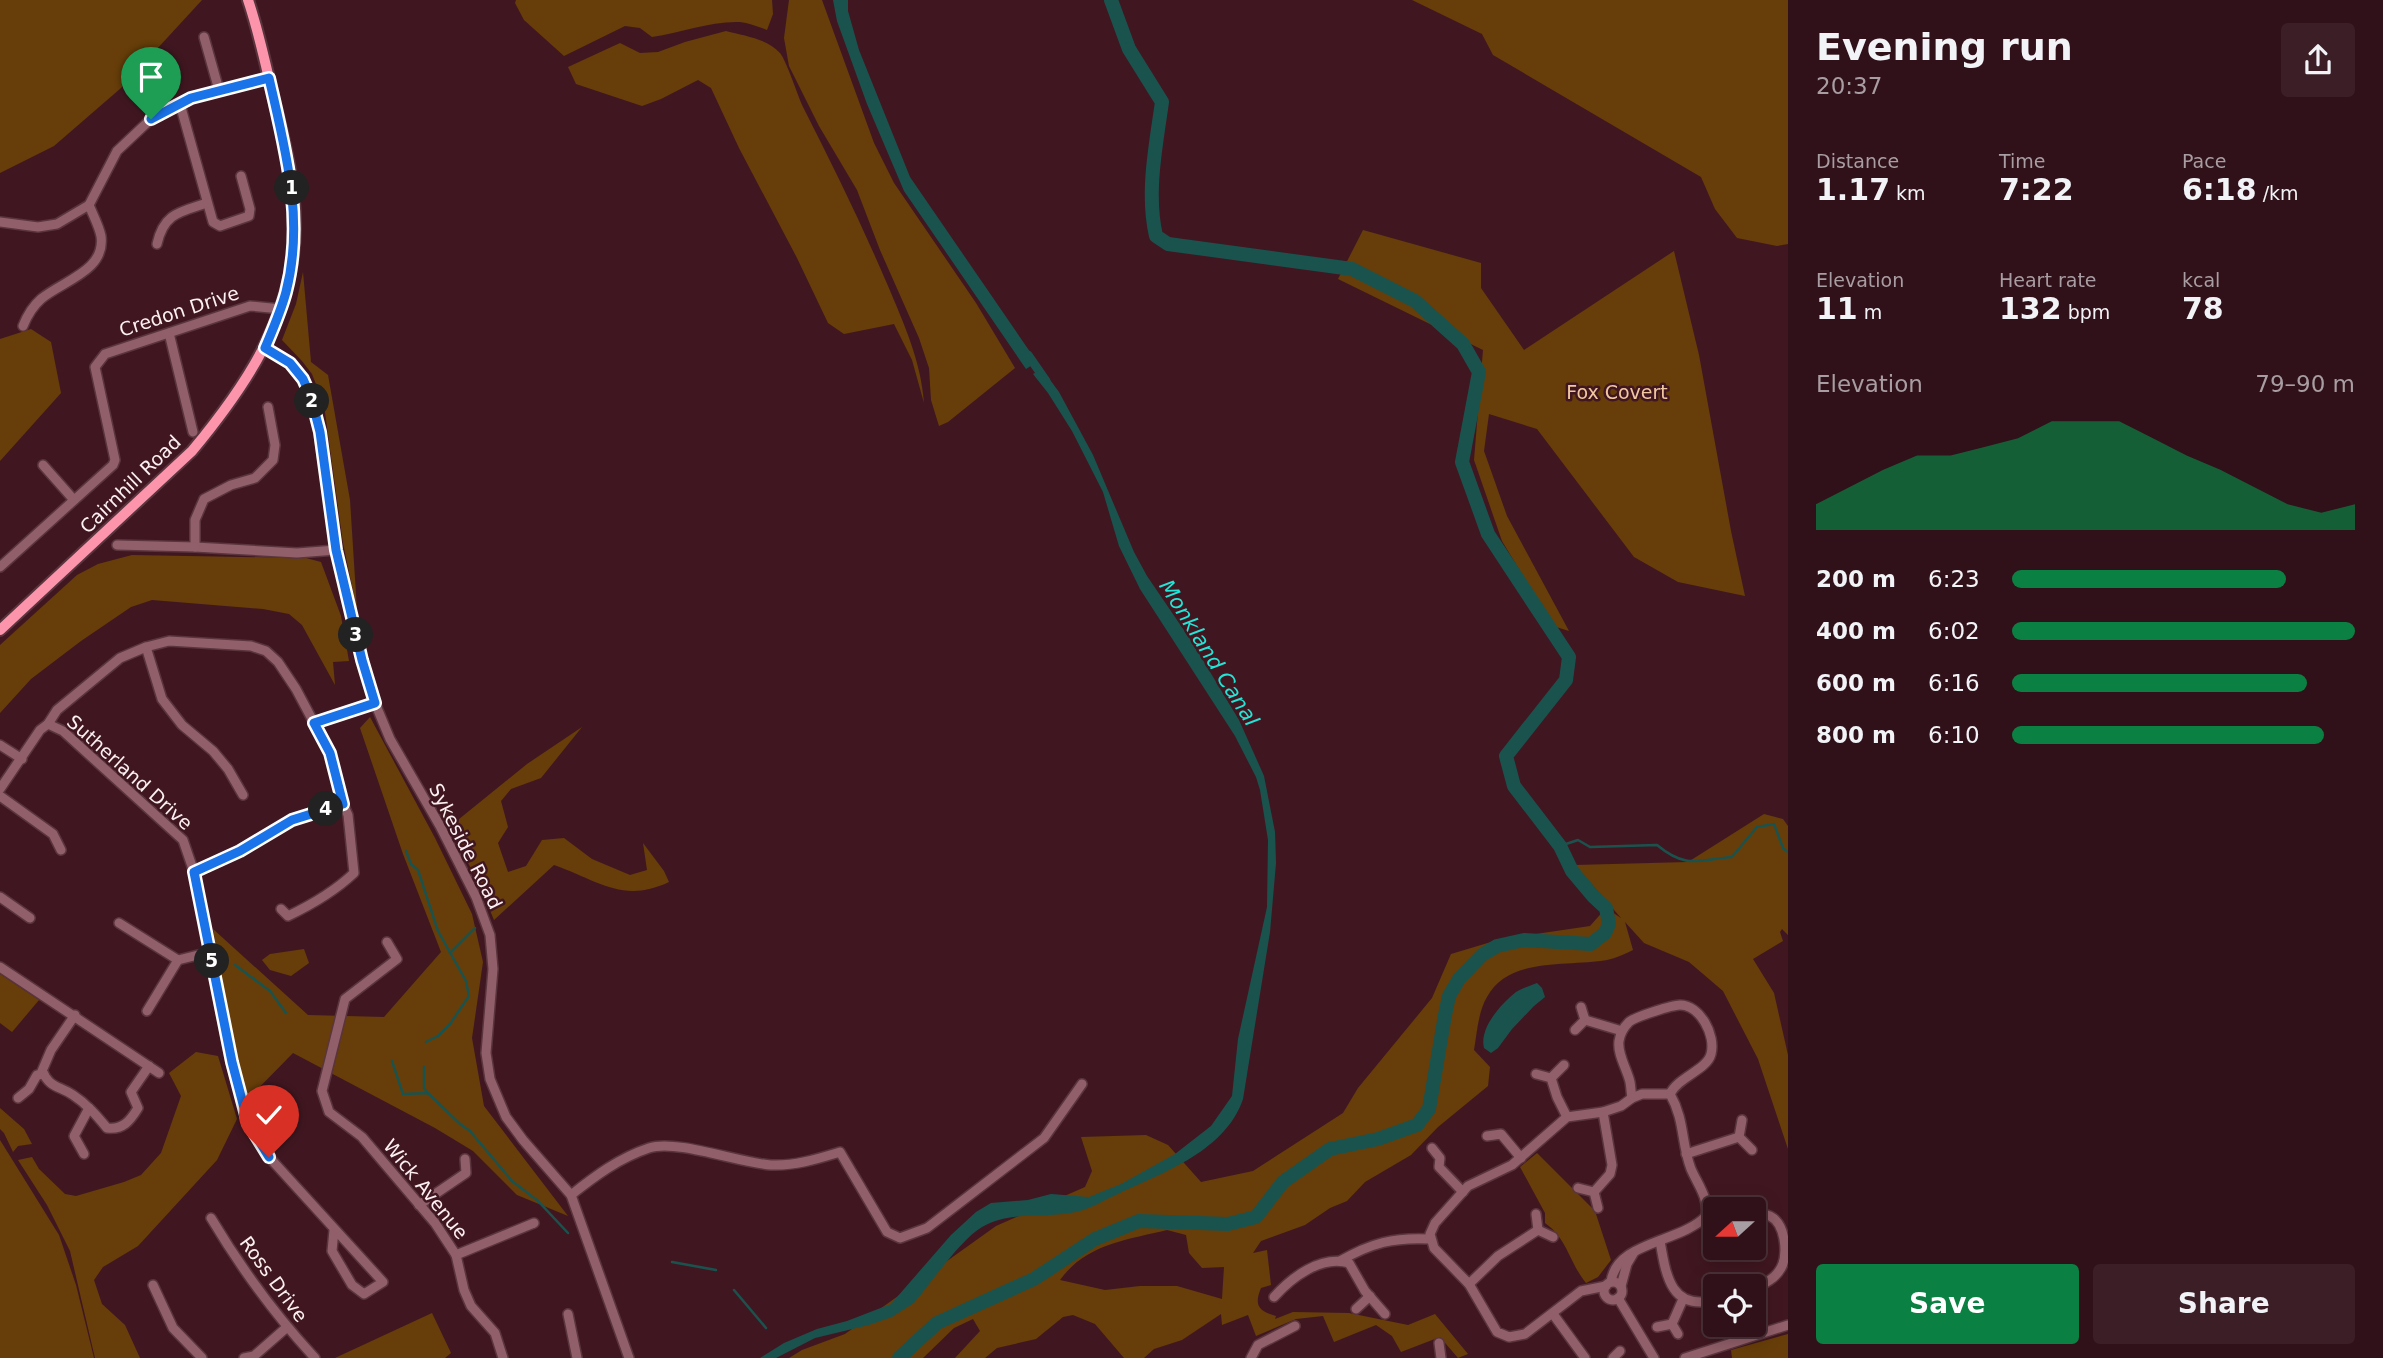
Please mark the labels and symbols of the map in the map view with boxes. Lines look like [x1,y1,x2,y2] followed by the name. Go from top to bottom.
[121,47,181,119] pin
[274,170,310,206] pin: 1
[116,281,242,341] street label: Credon Drive
[1566,381,1668,403] park label: Fox Covert
[294,384,330,418] pin: 2
[75,430,185,538] street label: Cairnhill Road
[1154,575,1264,731] water label: Monkland Canal
[338,618,374,652] pin: 3
[63,710,197,834] street label: Sutherland Drive
[425,780,507,912] street label: Sykeside Road
[308,792,344,826] pin: 4
[194,944,230,978] pin: 5
[239,1085,299,1157] pin
[379,1135,473,1243] street label: Wick Avenue
[1703,1197,1766,1260] north arrow
[236,1232,312,1326] street label: Ross Drive

